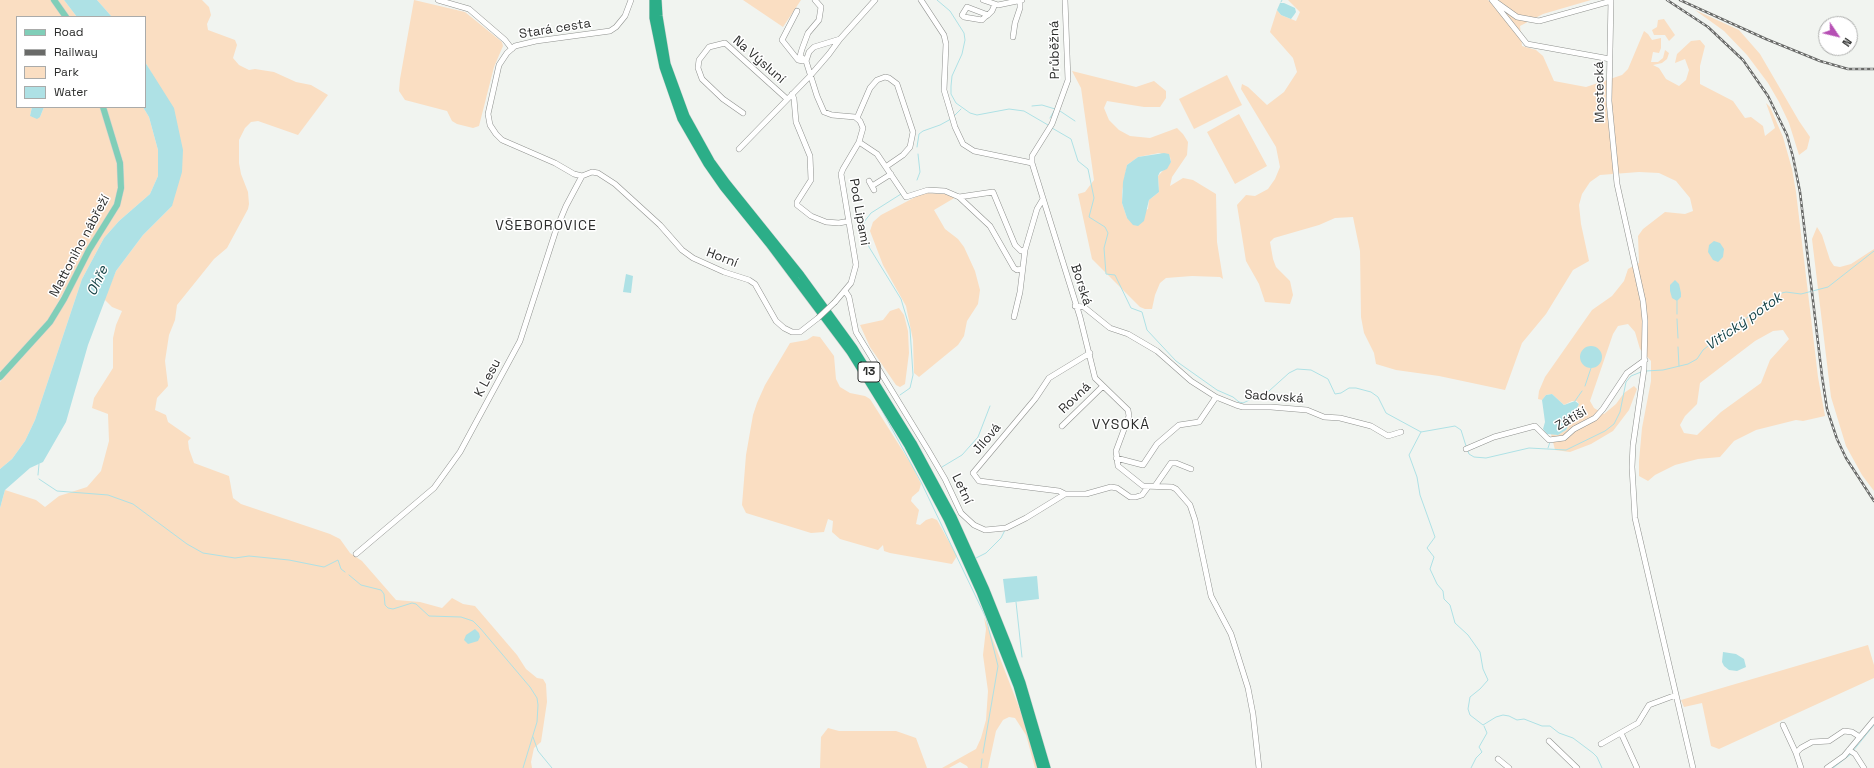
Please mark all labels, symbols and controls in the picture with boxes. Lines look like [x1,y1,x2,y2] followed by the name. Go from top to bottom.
[16,16,146,108] legend
[518,16,592,42] street label: Stará cesta
[1818,16,1858,56] north arrow
[1047,21,1063,79] street label: Průběžná
[54,24,83,40] text: Road
[730,33,788,87] street label: Na Výsluní
[1839,35,1855,49] text: N
[54,44,98,60] text: Railway
[1592,61,1608,123] street label: Mostecká
[54,64,79,80] text: Park
[54,84,88,100] text: Water
[845,177,873,247] street label: Pod Lipami
[47,192,113,300] street label: Mattoniho nábřeží
[495,218,597,234] district label: VŠEBOROVICE
[704,245,740,271] street label: Horní
[1067,262,1095,308] street label: Borská
[84,263,112,299] water label: Ohře
[1702,289,1786,355] water label: Vitický potok
[472,356,504,400] street label: K Lesu
[858,362,880,382] road number: 13
[1056,379,1094,417] street label: Rovná
[1244,387,1304,407] street label: Sadovská
[1552,404,1590,434] street label: Zátiší
[1092,417,1150,433] district label: VYSOKÁ
[969,420,1005,458] street label: Jílová
[948,471,976,507] street label: Letní

